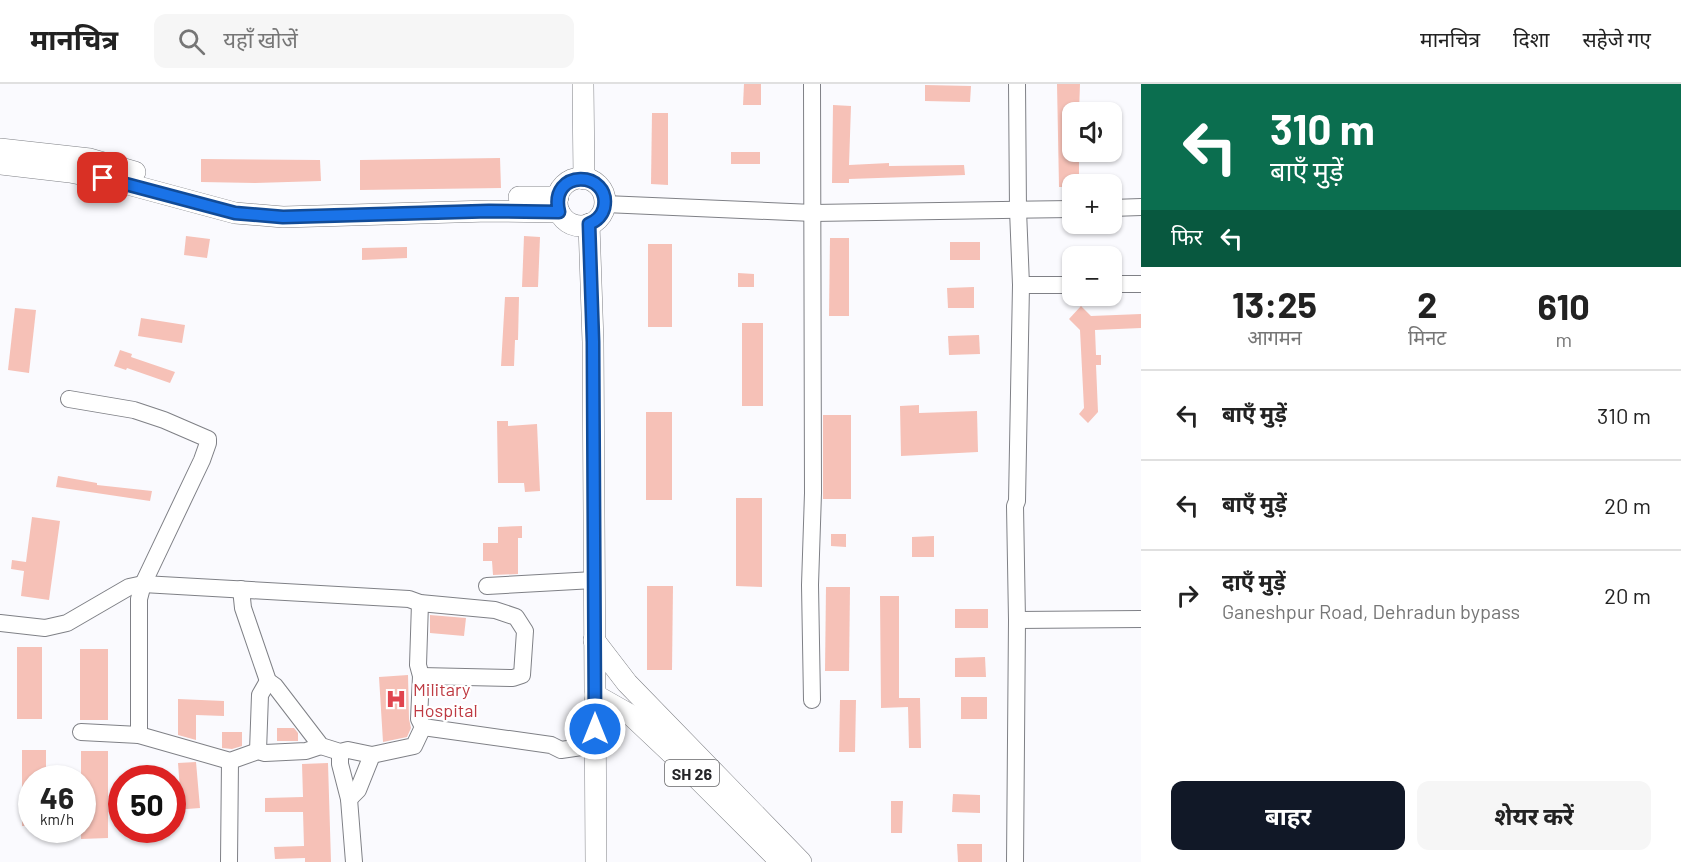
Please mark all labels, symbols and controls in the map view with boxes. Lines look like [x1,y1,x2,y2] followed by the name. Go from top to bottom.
[154,14,574,68] search box
[30,22,118,56] text: मानचित्र
[175,25,208,58] icon: search
[223,26,298,52] text: यहाँ खोजें
[1420,26,1480,51] text: मानचित्र
[1513,26,1549,51] text: दिशा
[1582,26,1651,51] text: सहेजे गए
[1062,102,1122,306] map controls
[1062,102,1122,162] button: sound
[1270,103,1375,153] text: 310 m
[1171,108,1249,186] icon: left
[77,152,128,203] pin
[1270,154,1343,186] text: बाएँ मुड़ें
[86,161,119,194] icon: arrive
[1062,174,1122,234] button: +
[1215,222,1248,255] icon: left
[1171,223,1203,249] text: फिर
[1062,246,1122,306] button: −
[1232,282,1317,325] text: 13:25
[1417,282,1437,325] text: 2
[1538,284,1590,327] text: 610
[1247,325,1302,349] text: आगमन
[1408,325,1446,349] text: मिनट
[1555,327,1572,351] text: m
[1171,399,1204,432] icon: left
[1222,400,1287,426] text: बाएँ मुड़ें
[1597,402,1651,428] text: 310 m
[1171,489,1204,522] icon: left
[1222,490,1287,516] text: बाएँ मुड़ें
[1604,492,1651,518] text: 20 m
[1222,568,1285,594] text: दाएँ मुड़ें
[1171,579,1204,612] icon: right
[1604,582,1651,608] text: 20 m
[1222,599,1520,623] text: Ganeshpur Road, Dehradun bypass
[413,678,478,721] place label: Military Hospital
[384,687,408,711] hospital icon: Military Hospital
[563,697,627,761] position arrow
[665,760,719,786] road number: SH 26
[108,765,186,843] speed limit sign: 50
[40,779,74,815] text: 46
[1171,781,1405,850] button: बाहर
[1417,781,1651,850] button: शेयर करें
[40,810,74,828] text: km/h

